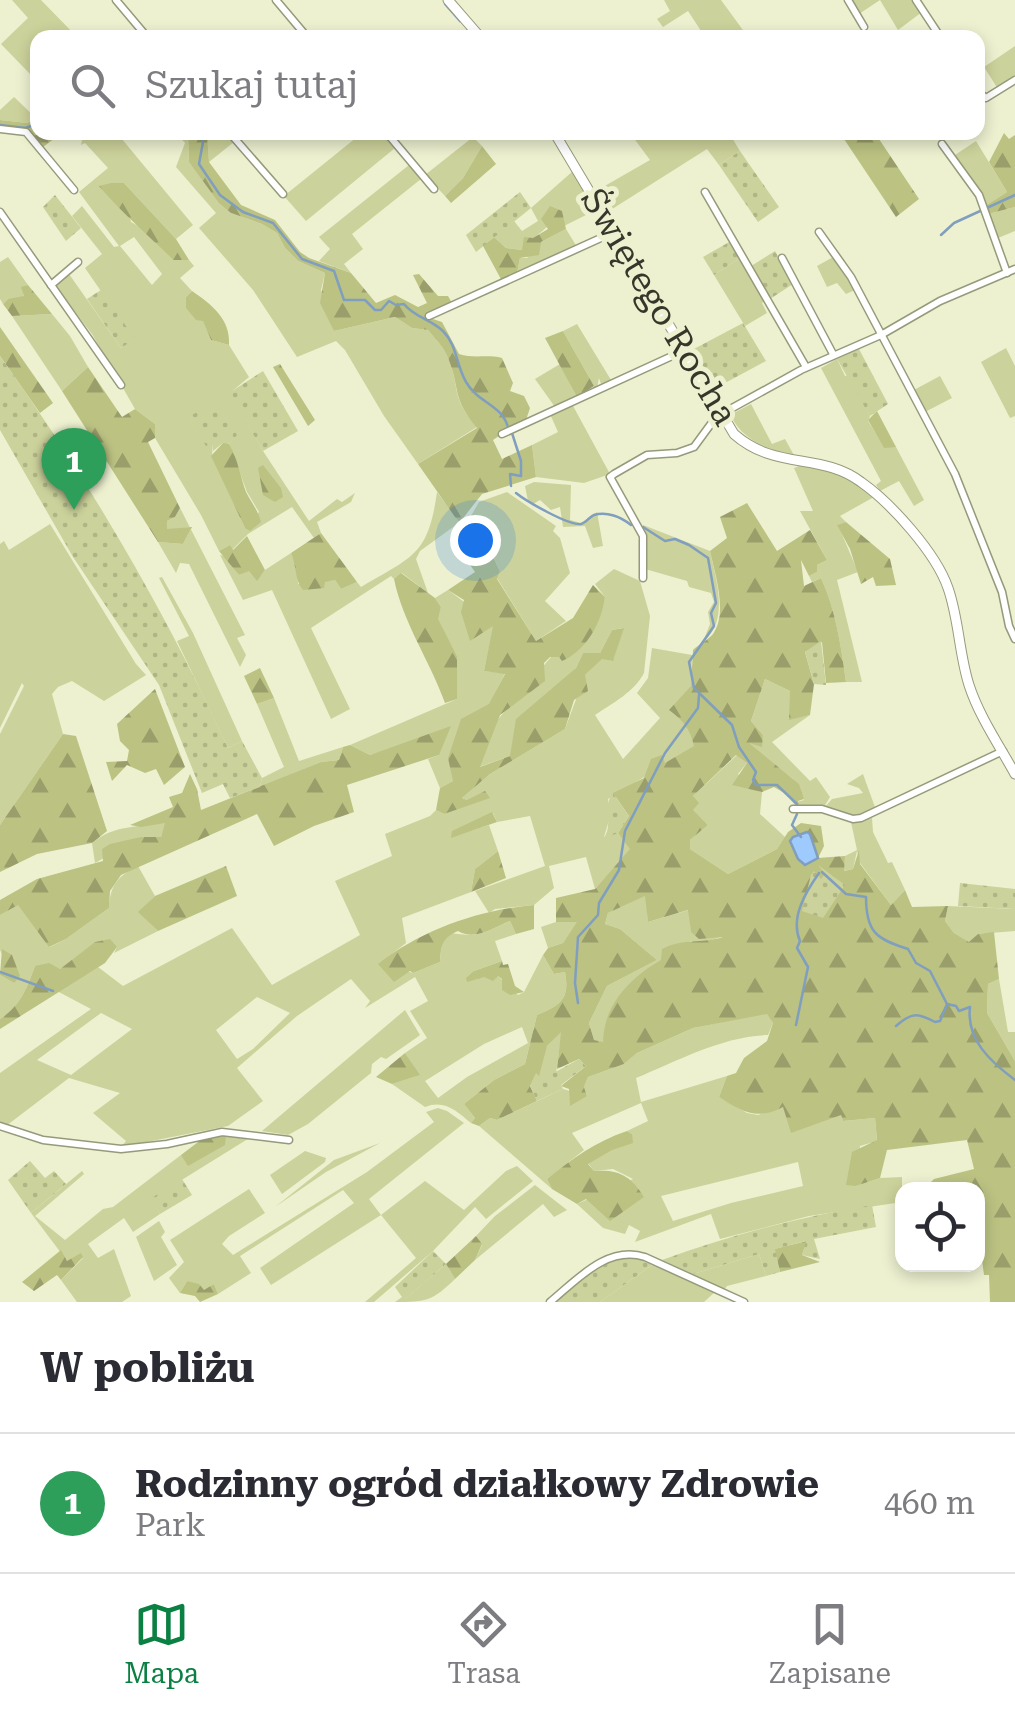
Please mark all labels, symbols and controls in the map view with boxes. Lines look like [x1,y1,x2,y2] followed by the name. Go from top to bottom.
[30,30,985,140] search box
[65,58,120,113] icon: search
[145,63,358,107] text: Szukaj tutaj
[572,181,746,433] street label: Świętego Rocha
[42,428,106,510] pin: 1
[450,515,501,566] your location
[895,1182,985,1272] map controls
[895,1182,985,1272] button: locate
[40,1343,254,1392] text: W pobliżu
[135,1462,819,1506] text: Rodzinny ogród działkowy Zdrowie
[64,1484,81,1522] text: 1
[884,1484,975,1522] text: 460 m
[135,1506,206,1544] text: Park
[124,1597,199,1690] tab: Mapa
[447,1597,520,1690] tab: Trasa
[769,1597,891,1690] tab: Zapisane

